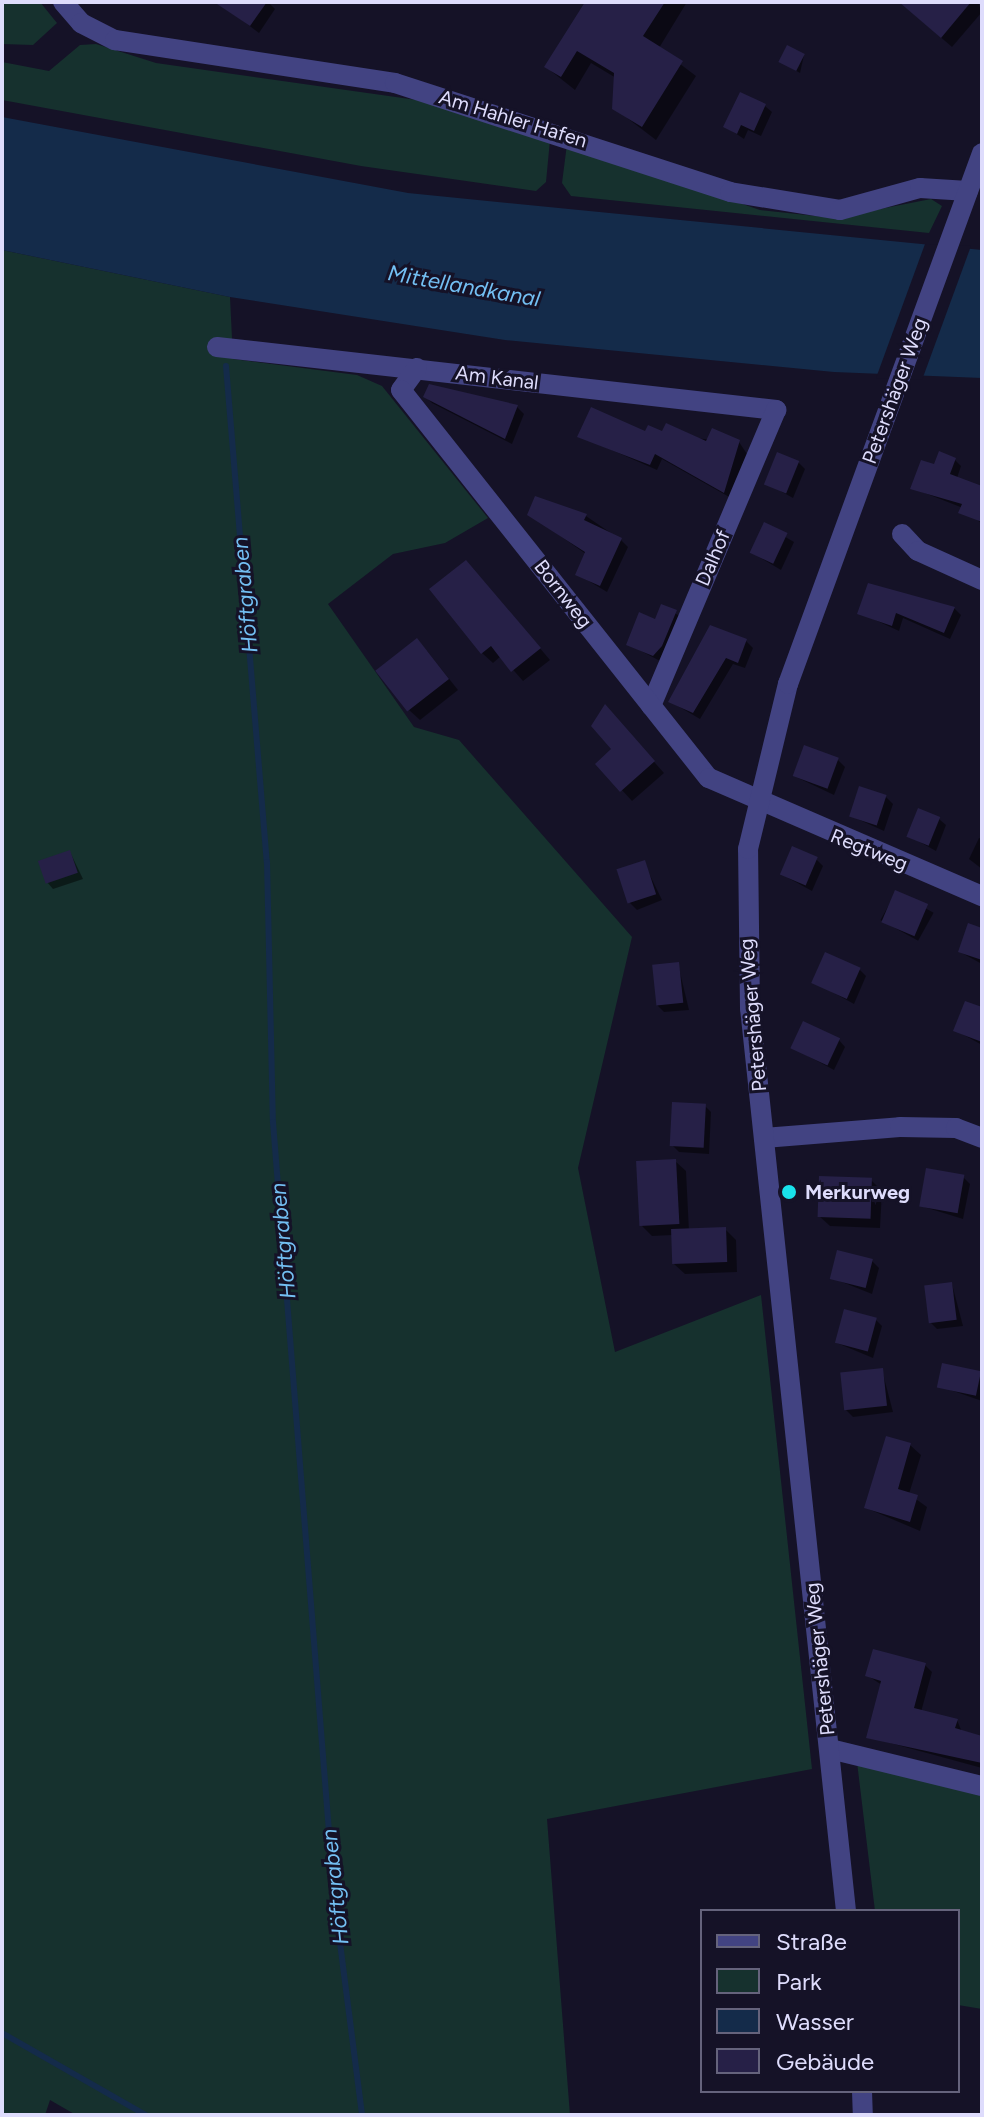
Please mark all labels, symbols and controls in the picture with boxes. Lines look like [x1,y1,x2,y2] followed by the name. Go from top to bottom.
[436,85,590,153] street label: Am Hahler Hafen
[386,260,542,312] water label: Mittellandkanal
[857,315,933,467] street label: Petershäger Weg
[454,361,540,395] street label: Am Kanal
[691,526,735,590] street label: Dalhof
[227,536,263,654] water label: Höftgraben
[529,555,597,633] street label: Bornweg
[827,824,911,876] street label: Regtweg
[734,937,772,1093] street label: Petershäger Weg
[805,1180,910,1204] place label: Merkurweg
[265,1182,301,1300] water label: Höftgraben
[780,1183,798,1201] marker: Merkurweg
[800,1581,840,1737] street label: Petershäger Weg
[316,1828,354,1946] water label: Höftgraben
[700,1909,960,2093] legend
[776,1927,847,1956] text: Straße
[776,1967,822,1996] text: Park
[776,2007,854,2036] text: Wasser
[776,2047,874,2076] text: Gebäude

